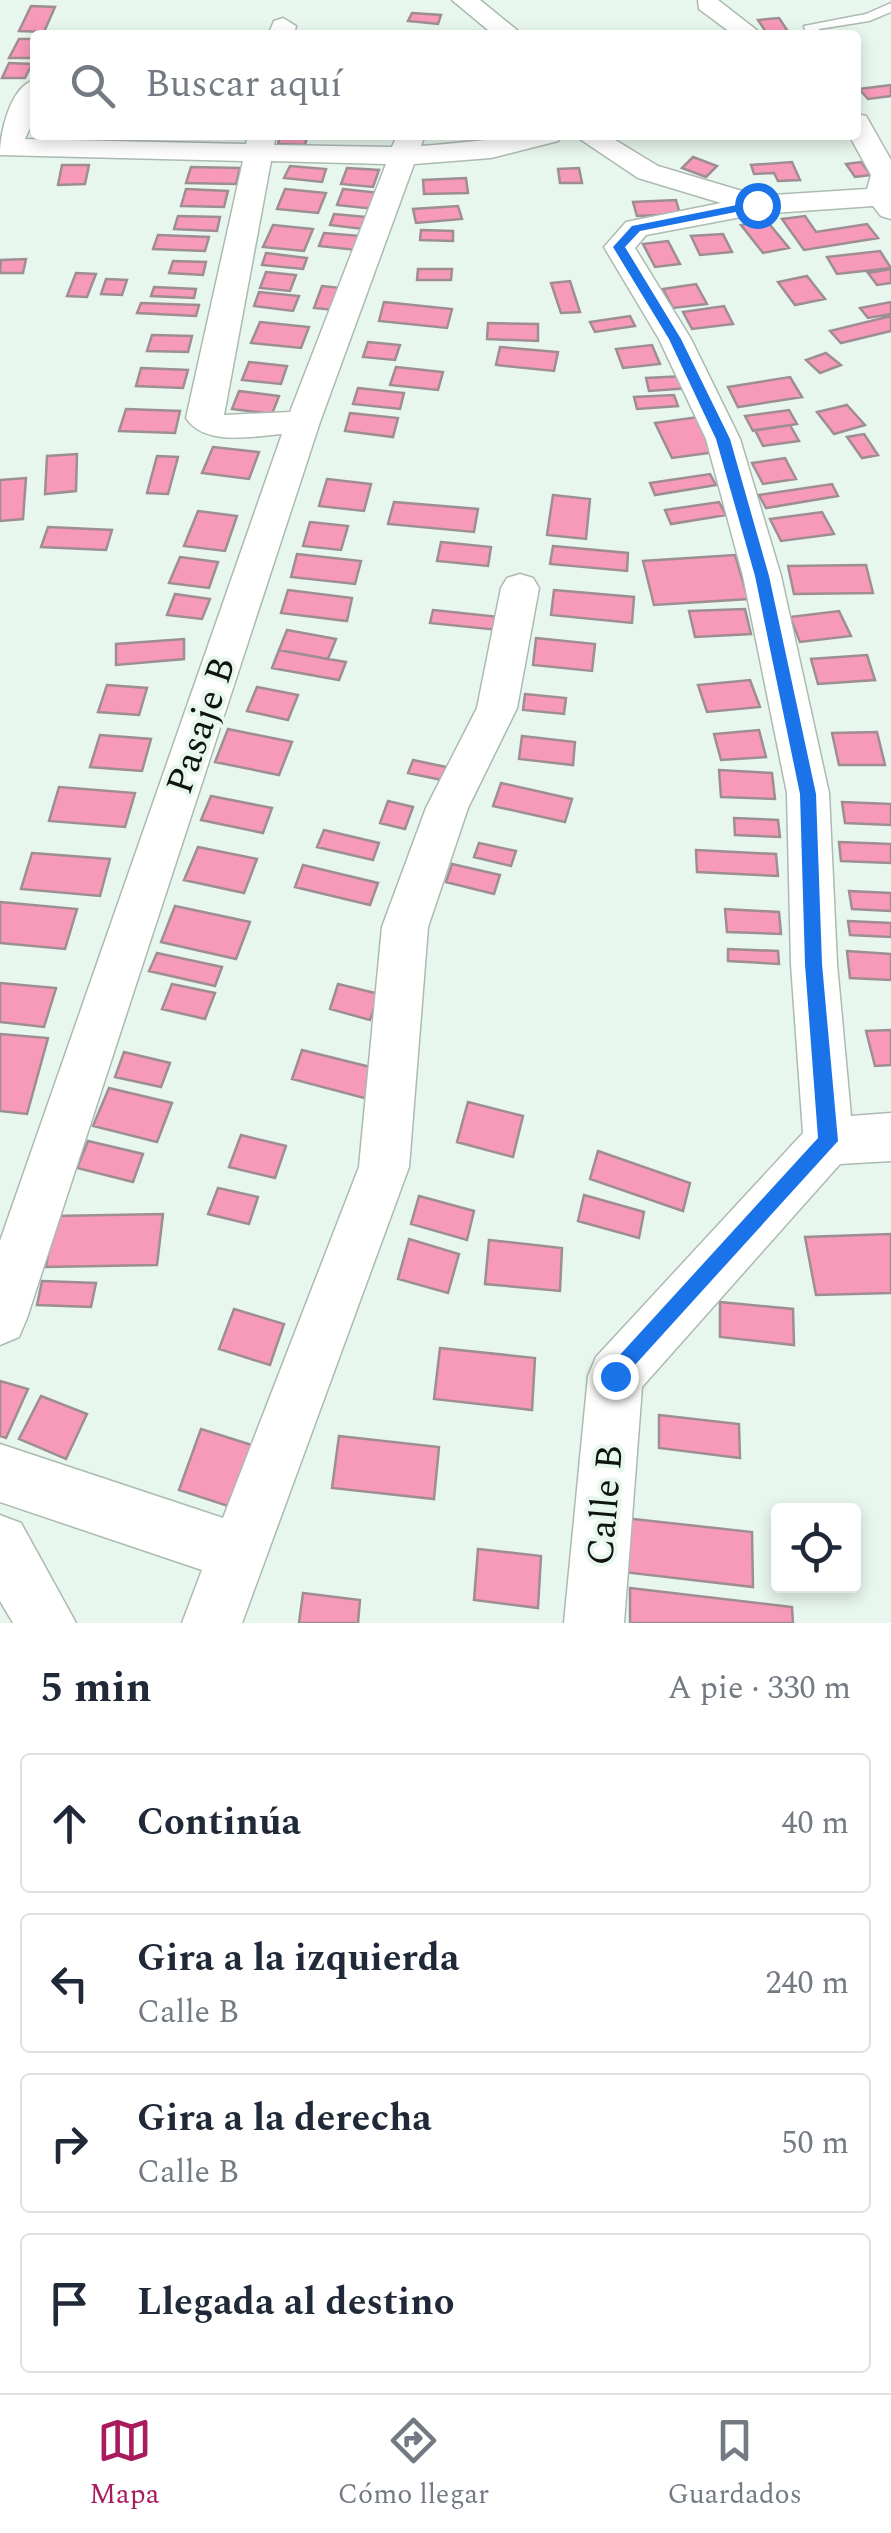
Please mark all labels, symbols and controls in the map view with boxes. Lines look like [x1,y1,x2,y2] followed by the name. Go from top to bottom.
[30,30,861,140] search box
[145,56,342,114] text: Buscar aquí
[65,58,120,113] icon: search
[735,183,781,229] route start
[151,649,252,802] street label: Pasaje B
[593,1354,639,1400] route end
[572,1442,640,1568] street label: Calle B
[771,1503,861,1593] map controls
[771,1503,861,1593] button: locate
[40,1657,152,1720] text: 5 min
[668,1664,851,1713] text: A pie · 330 m
[137,1794,301,1852] text: Continúa
[42,1796,97,1851] icon: ahead
[781,1799,849,1848] text: 40 m
[137,1930,459,1988] text: Gira a la izquierda
[42,1956,97,2011] icon: left
[765,1959,849,2008] text: 240 m
[137,1988,239,2037] text: Calle B
[137,2090,432,2148] text: Gira a la derecha
[42,2116,97,2171] icon: right
[781,2119,849,2168] text: 50 m
[137,2148,239,2197] text: Calle B
[137,2274,455,2332] text: Llegada al destino
[42,2276,97,2331] icon: arrive
[89,2413,159,2516] tab: Mapa
[338,2413,489,2516] tab: Cómo llegar
[668,2413,802,2516] tab: Guardados

